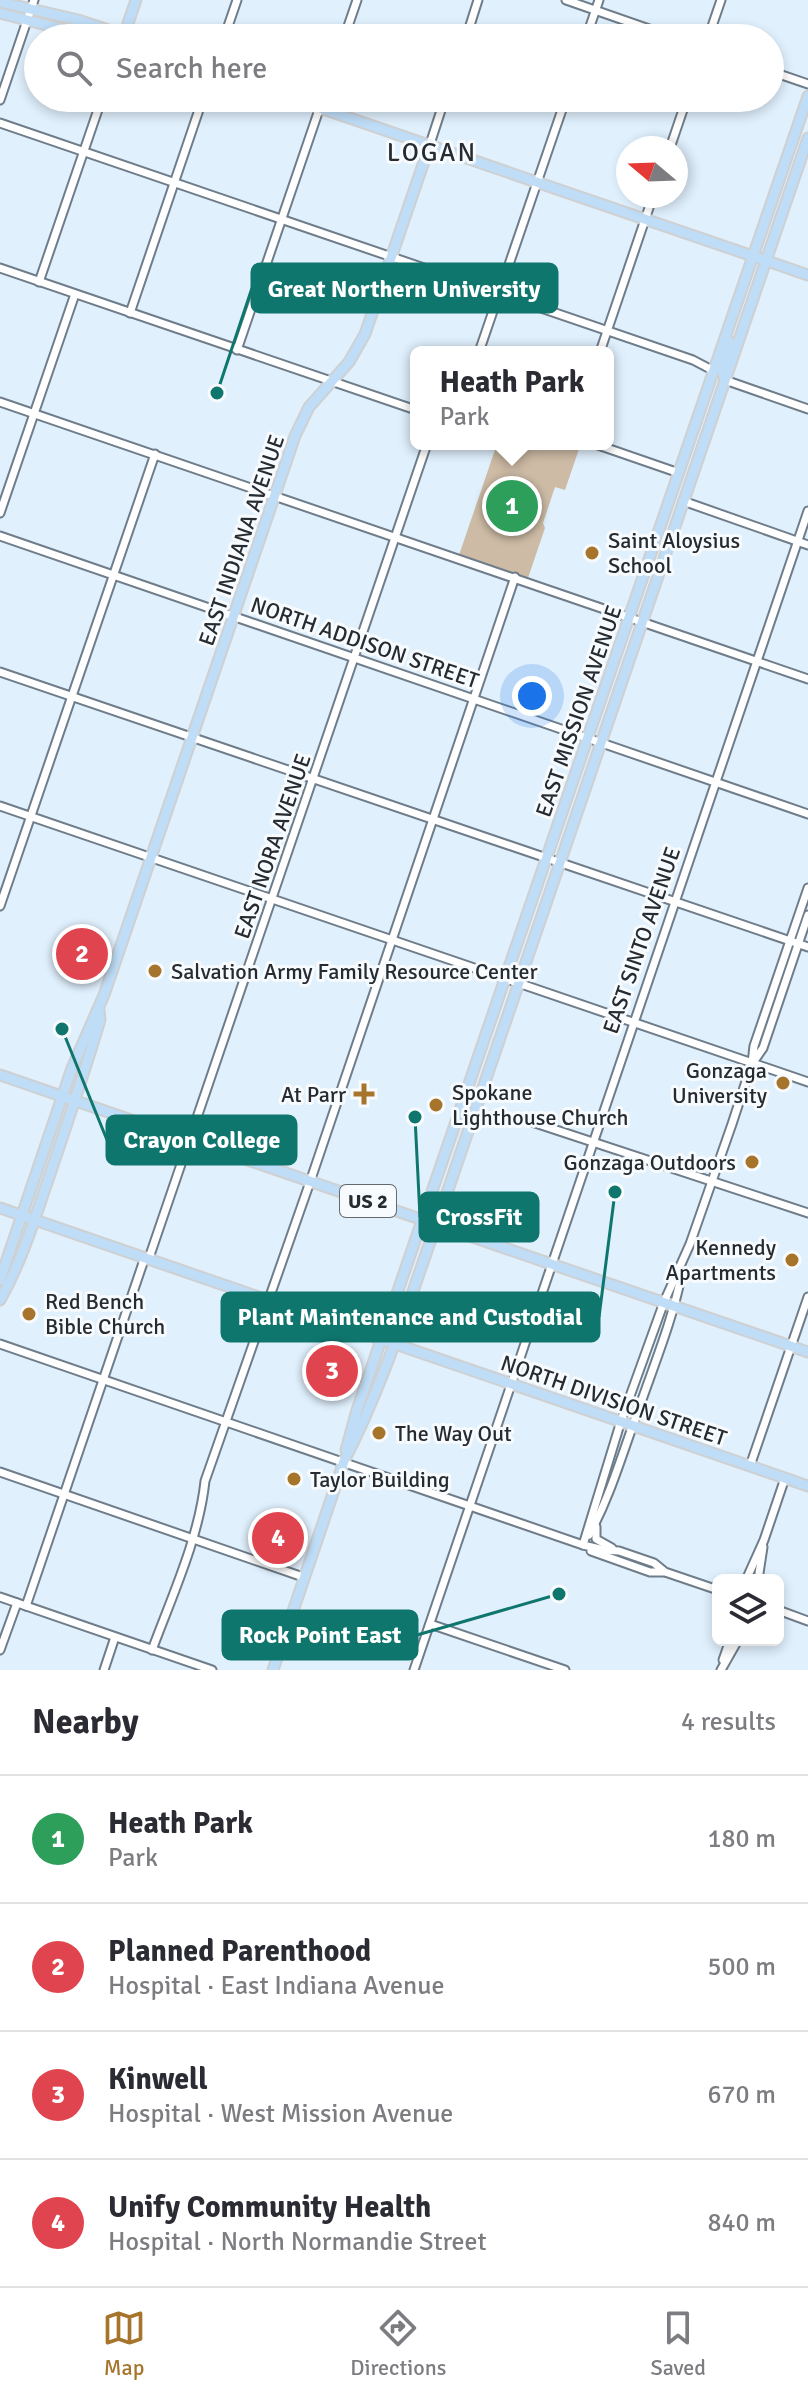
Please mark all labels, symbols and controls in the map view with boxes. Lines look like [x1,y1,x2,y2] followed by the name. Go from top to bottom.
[24,24,784,112] search box
[52,46,96,90] icon: search
[116,50,267,87] text: Search here
[616,136,688,208] north arrow
[387,137,477,169] district label: LOGAN
[252,264,557,312] callout: Great Northern University
[268,274,540,304] text: Great Northern University
[410,346,614,450] popup
[440,364,584,401] text: Heath Park
[440,401,490,433] text: Park
[193,431,290,649] street label: EAST INDIANA AVENUE
[486,476,538,536] pin: 1
[608,527,740,579] place label: Saint Aloysius School
[583,544,601,562] marker: Saint Aloysius School
[247,591,482,694] street label: NORTH ADDISON STREET
[530,602,627,821] street label: EAST MISSION AVENUE
[512,676,552,716] your location
[228,750,317,942] street label: EAST NORA AVENUE
[597,843,686,1037] street label: EAST SINTO AVENUE
[56,924,108,984] pin: 2
[171,958,538,985] place label: Salvation Army Family Resource Center
[146,962,164,980] marker: Salvation Army Family Resource Center
[672,1057,768,1109] place label: Gonzaga University
[774,1074,792,1092] marker: Gonzaga University
[452,1079,629,1131] place label: Spokane Lighthouse Church
[281,1081,346,1108] place label: At Parr
[353,1083,375,1105] marker: At Parr
[427,1096,445,1114] marker: Spokane Lighthouse Church
[107,1116,296,1164] callout: Crayon College
[124,1125,281,1155] text: Crayon College
[564,1149,736,1176] place label: Gonzaga Outdoors
[743,1153,761,1171] marker: Gonzaga Outdoors
[340,1185,396,1217] road number: US 2
[420,1193,538,1241] callout: CrossFit
[436,1202,522,1232] text: CrossFit
[666,1234,777,1286] place label: Kennedy Apartments
[783,1251,801,1269] marker: Kennedy Apartments
[45,1288,165,1340] place label: Red Bench Bible Church
[222,1293,599,1341] callout: Plant Maintenance and Custodial
[237,1302,583,1332] text: Plant Maintenance and Custodial
[20,1305,38,1323] marker: Red Bench Bible Church
[306,1341,358,1401] pin: 3
[497,1349,730,1452] street label: NORTH DIVISION STREET
[395,1420,512,1447] place label: The Way Out
[370,1424,388,1442] marker: The Way Out
[310,1466,450,1493] place label: Taylor Building
[285,1470,303,1488] marker: Taylor Building
[252,1508,304,1568] pin: 4
[712,1574,784,1646] map controls
[712,1574,784,1646] button: layers
[223,1611,417,1659] callout: Rock Point East
[239,1620,401,1650] text: Rock Point East
[32,1701,139,1743] text: Nearby
[681,1706,776,1738] text: 4 results
[108,1805,253,1842] text: Heath Park
[51,1823,65,1855] text: 1
[707,1823,776,1855] text: 180 m
[108,1842,158,1874] text: Park
[108,1933,371,1970] text: Planned Parenthood
[51,1951,65,1983] text: 2
[707,1951,776,1983] text: 500 m
[108,1970,444,2002] text: Hospital · East Indiana Avenue
[108,2061,208,2098] text: Kinwell
[51,2079,65,2111] text: 3
[707,2079,776,2111] text: 670 m
[108,2098,453,2130] text: Hospital · West Mission Avenue
[108,2189,431,2226] text: Unify Community Health
[51,2207,65,2239] text: 4
[707,2207,776,2239] text: 840 m
[108,2226,487,2258] text: Hospital · North Normandie Street
[102,2306,146,2381] tab: Map
[350,2306,446,2381] tab: Directions
[651,2306,706,2381] tab: Saved

